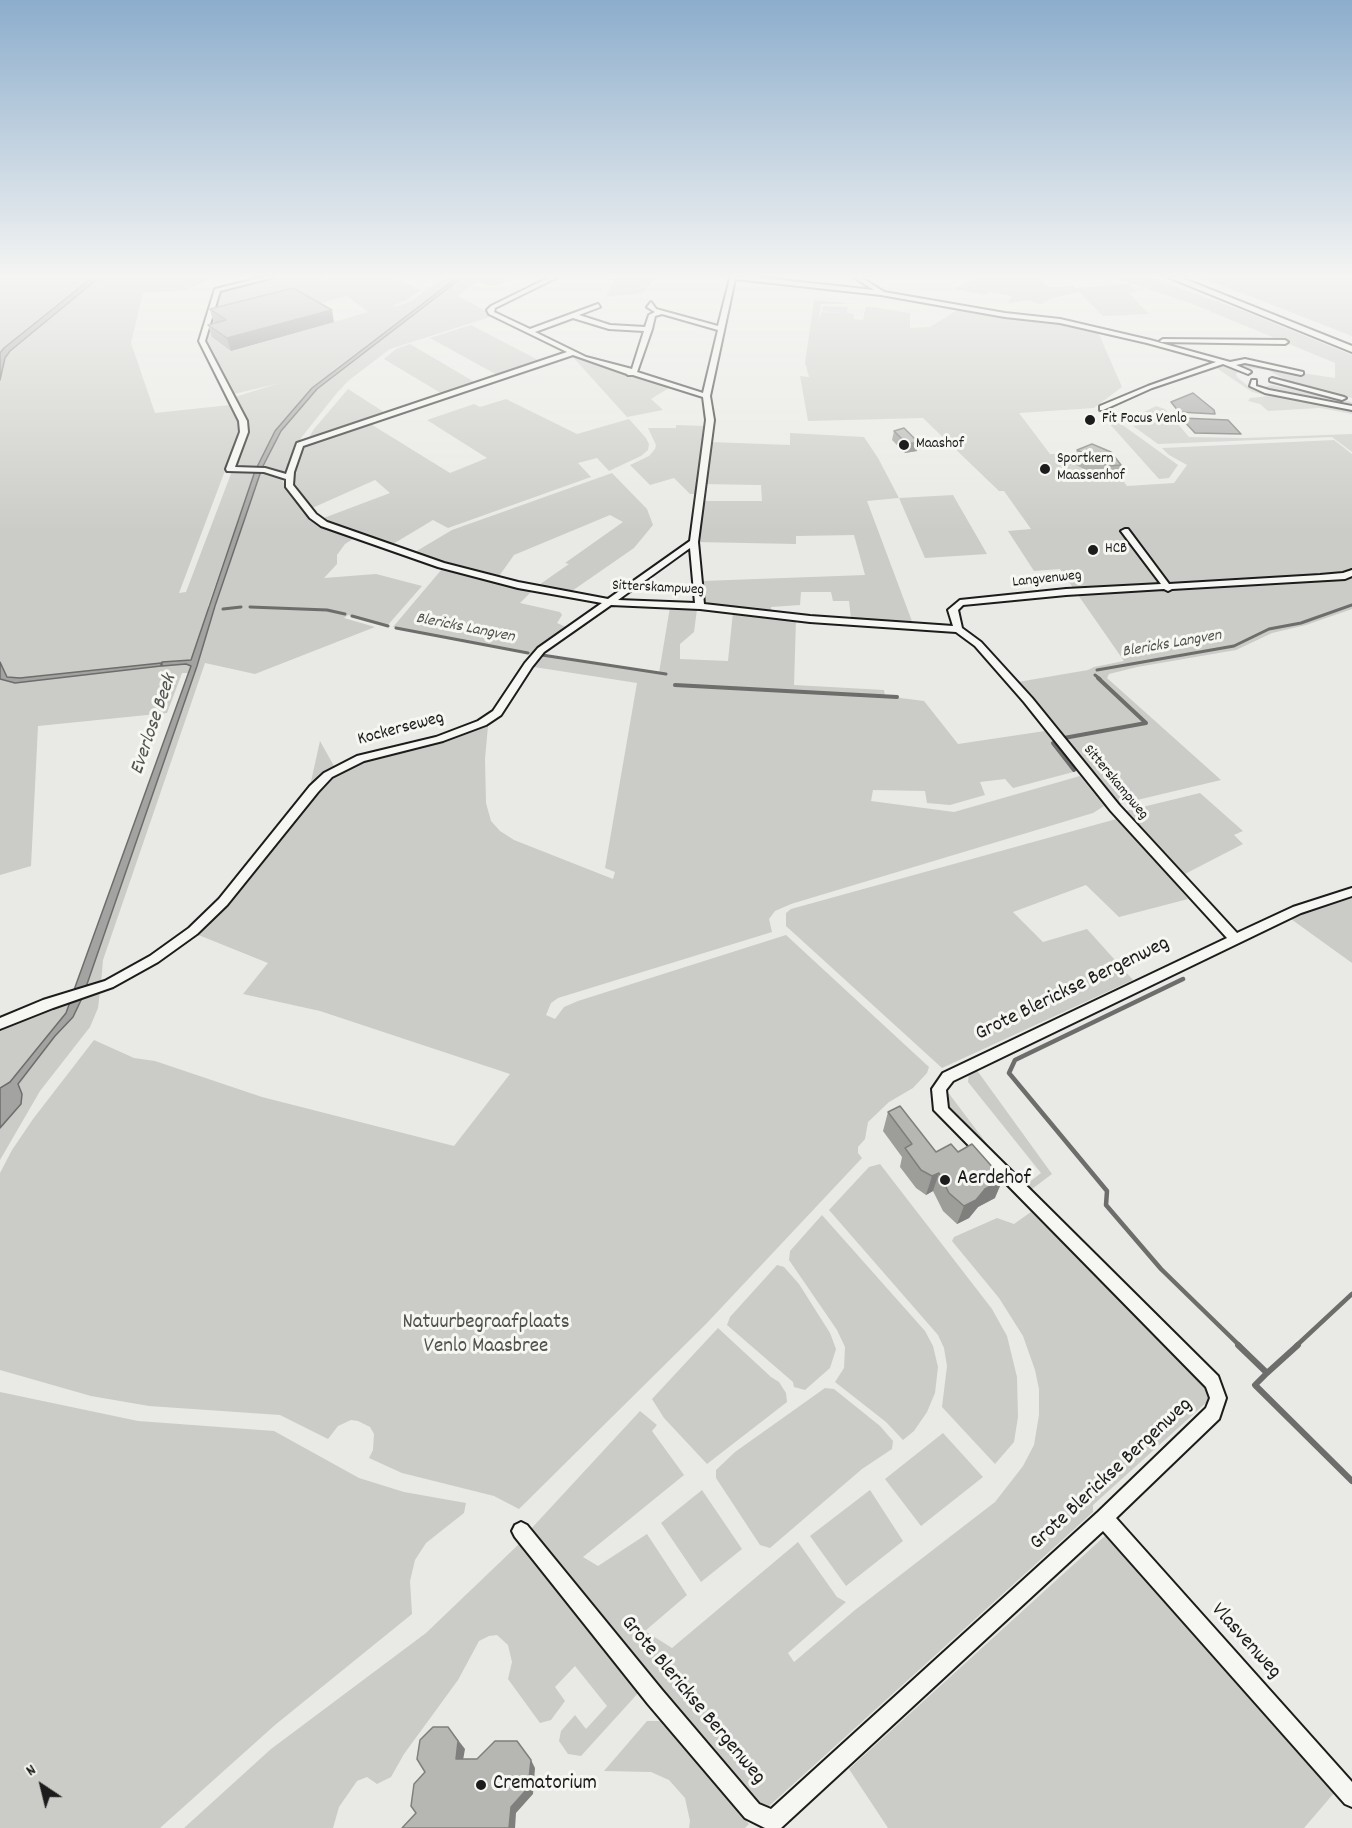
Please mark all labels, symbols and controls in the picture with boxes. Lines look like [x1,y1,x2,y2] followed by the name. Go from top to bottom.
[1102,411,1187,429] place label: Fit Focus Venlo
[1083,413,1097,427] marker: Fit Focus Venlo
[916,436,964,454] place label: Maashof
[897,438,911,452] marker: Maashof
[1057,451,1125,486] place label: Sportkern Maassenhof
[1038,462,1052,476] marker: Sportkern Maassenhof
[1105,541,1127,559] place label: HCB
[1086,543,1100,557] marker: HCB
[1012,567,1082,593] street label: Langvenweg
[612,578,704,600] street label: Sitterskampweg
[414,610,516,648] water label: Blericks Langven
[1121,627,1223,663] water label: Blericks Langven
[127,672,183,778] water label: Everlose Beek
[355,708,447,752] street label: Kockerseweg
[1078,742,1152,824] street label: Sitterskampweg
[972,932,1174,1048] street label: Grote Blerickse Bergenweg
[957,1167,1031,1193] place label: Aerdehof
[938,1173,952,1187] marker: Aerdehof
[402,1311,570,1361] park label: Natuurbegraafplaats Venlo Maasbree
[1026,1393,1198,1557] street label: Grote Blerickse Bergenweg
[1204,1599,1286,1685] street label: Vlasvenweg
[614,1612,770,1790] street label: Grote Blerickse Bergenweg
[12,1756,72,1816] north arrow
[22,1759,41,1783] text: N
[493,1772,597,1798] place label: Crematorium
[474,1778,488,1792] marker: Crematorium

